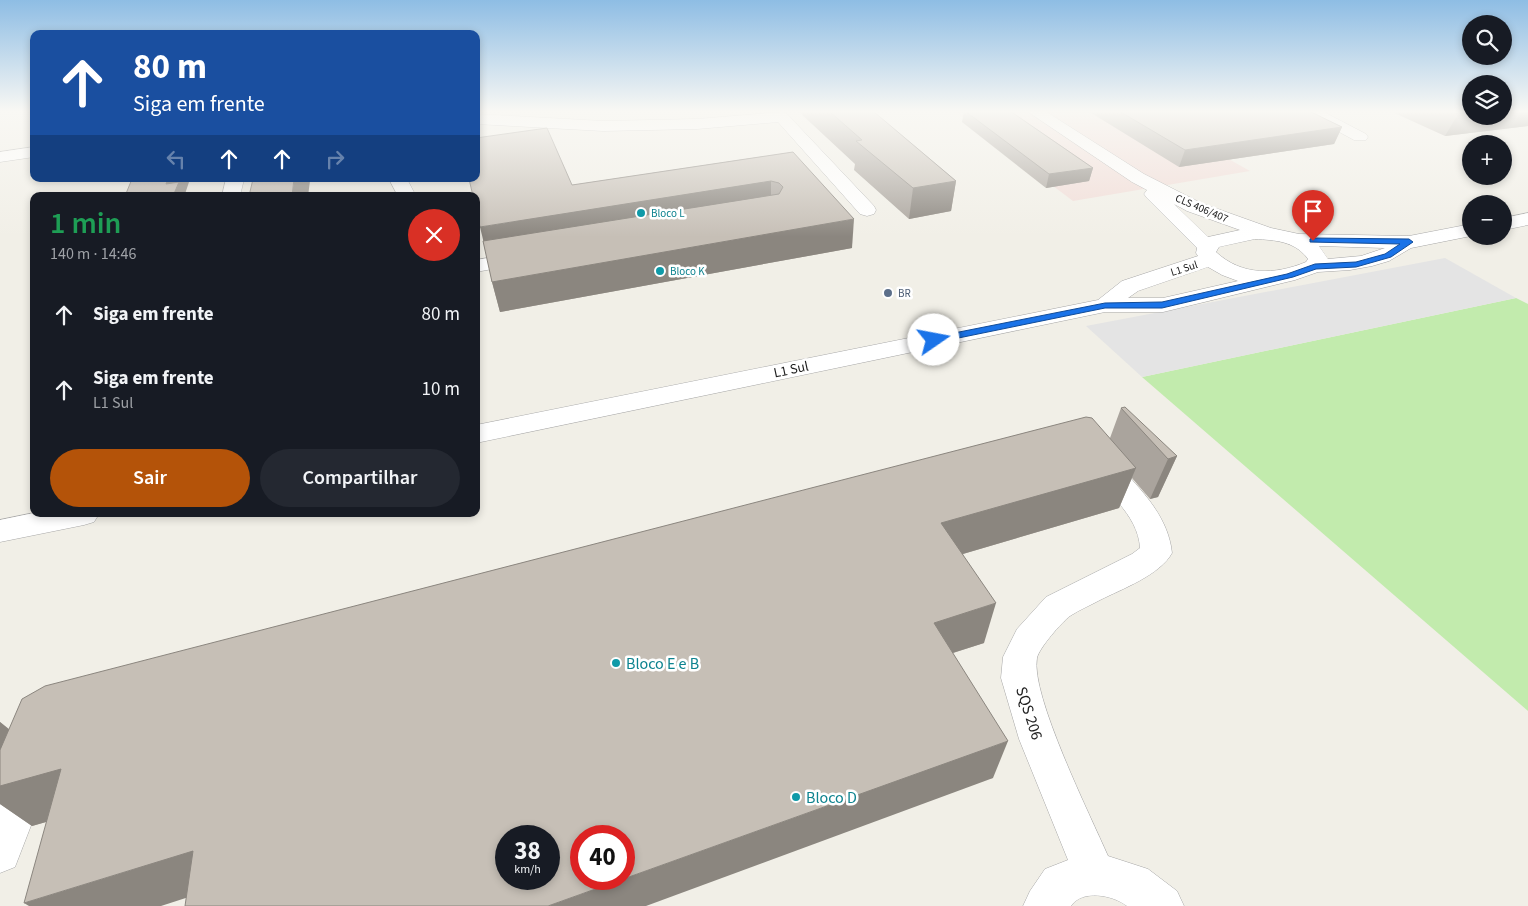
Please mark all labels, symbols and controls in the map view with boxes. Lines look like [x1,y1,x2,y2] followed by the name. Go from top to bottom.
[1462,15,1512,245] map controls
[1462,15,1512,65] button: search
[133,42,207,92] text: 80 m
[50,50,115,115] icon: ahead
[1462,75,1512,125] button: layers
[133,88,265,120] text: Siga em frente
[1462,135,1512,185] button: +
[162,145,190,173] icon: left
[215,145,243,173] icon: ahead
[268,145,296,173] icon: ahead
[321,145,349,173] icon: right
[1292,190,1334,241] pin
[1173,191,1231,226] street label: CLS 406/407
[1462,195,1512,245] button: −
[1299,197,1327,225] icon: arrive
[50,202,121,245] text: 1 min
[651,206,685,221] place label: Bloco L
[635,207,647,219] marker: Bloco L
[408,209,460,261] button: close
[50,243,137,265] text: 140 m · 14:46
[1169,257,1200,280] street label: L1 Sul
[670,264,705,279] place label: Bloco K
[654,265,666,277] marker: Bloco K
[898,286,911,301] place label: BR
[882,287,894,299] marker: BR
[50,301,78,329] icon: ahead
[93,301,214,328] text: Siga em frente
[422,301,460,328] text: 80 m
[907,313,959,365] position arrow
[772,356,811,383] street label: L1 Sul
[93,365,214,392] text: Siga em frente
[50,376,78,404] icon: ahead
[422,376,460,403] text: 10 m
[93,392,133,414] text: L1 Sul
[50,449,250,507] button: Sair
[260,449,460,507] button: Compartilhar
[626,653,699,675] place label: Bloco E e B
[610,657,622,669] marker: Bloco E e B
[1010,684,1048,743] street label: SQS 206
[806,787,857,809] place label: Bloco D
[790,791,802,803] marker: Bloco D
[570,825,635,890] speed limit sign: 40
[514,833,541,869] text: 38
[514,861,541,878] text: km/h

